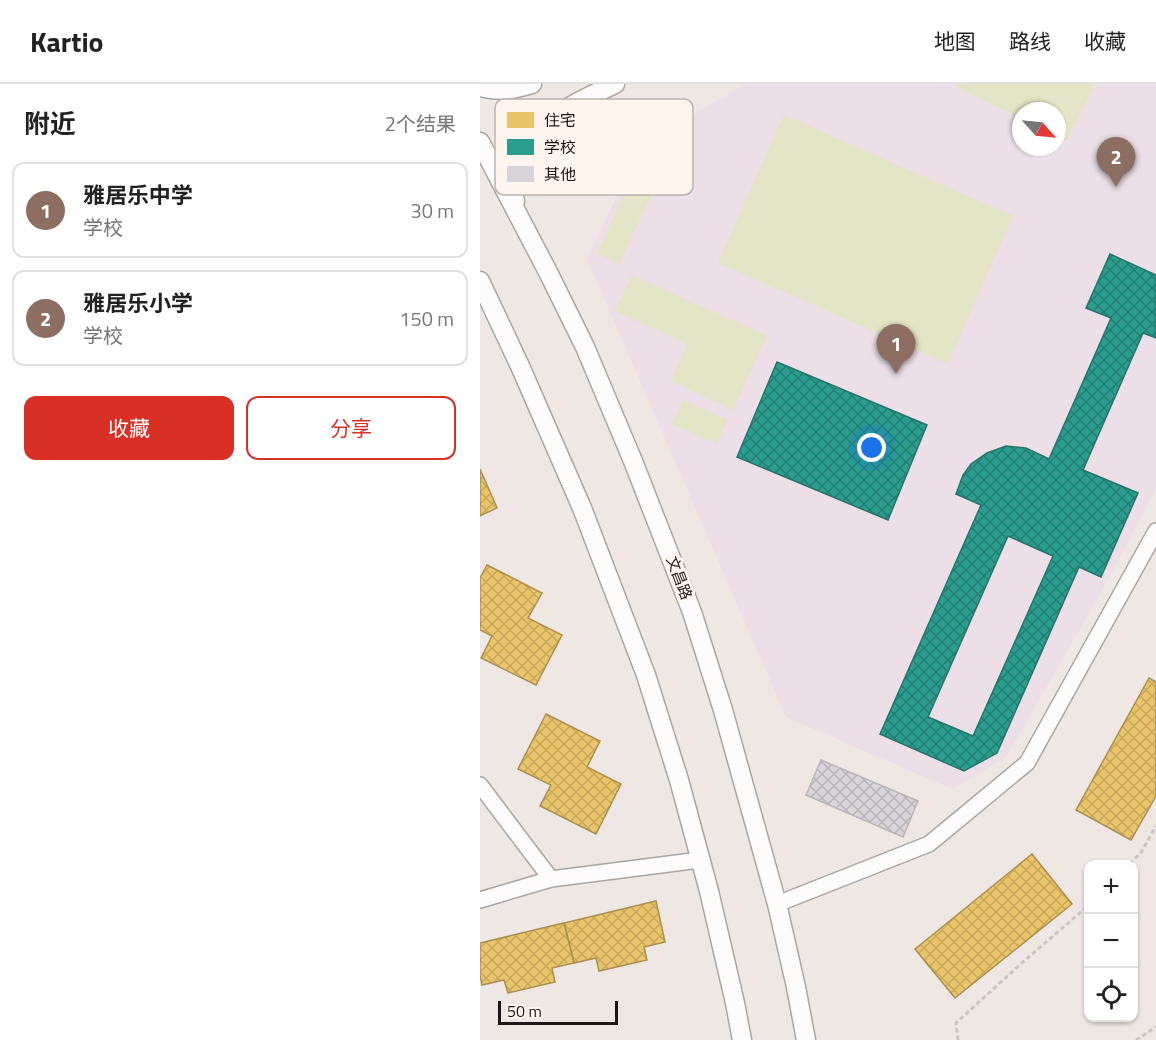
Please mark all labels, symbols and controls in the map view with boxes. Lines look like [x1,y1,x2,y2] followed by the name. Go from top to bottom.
[30,20,104,63] text: Kartio
[934,25,976,57] text: 地图
[1009,25,1051,57] text: 路线
[1084,25,1126,57] text: 收藏
[495,99,693,195] legend
[1012,102,1066,156] north arrow
[24,104,76,143] text: 附近
[385,108,456,139] text: 2个结果
[544,108,576,132] text: 住宅
[544,135,576,159] text: 学校
[1096,138,1136,187] pin: 2
[544,162,576,186] text: 其他
[83,178,193,212] text: 雅居乐中学
[40,195,51,226] text: 1
[410,195,454,226] text: 30 m
[83,212,123,243] text: 学校
[83,286,193,320] text: 雅居乐小学
[40,303,51,334] text: 2
[399,303,454,334] text: 150 m
[83,320,123,351] text: 学校
[876,324,916,374] pin: 1
[24,396,234,460] button: 收藏
[246,396,456,460] button: 分享
[857,433,886,462] your location
[661,553,698,603] street label: 文昌路
[1084,860,1138,1022] map controls
[1084,860,1138,914] button: +
[1084,914,1138,968] button: −
[1084,968,1138,1022] button: locate
[498,998,618,1026] scale bar
[507,999,542,1023] text: 50 m

